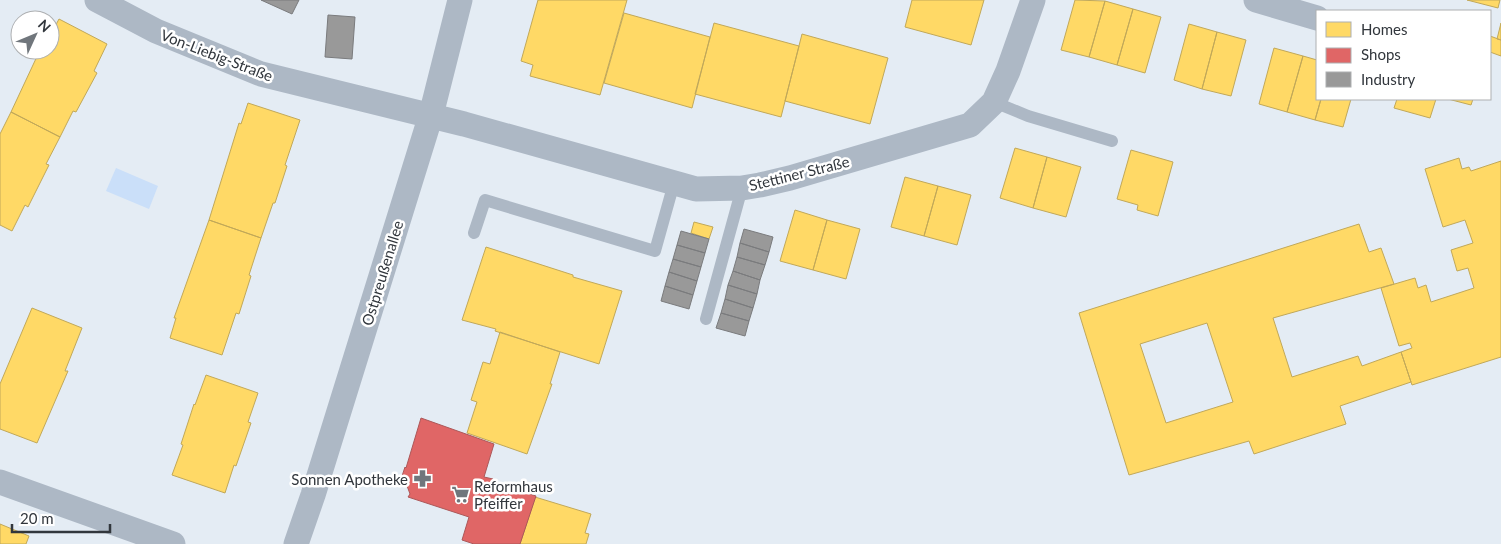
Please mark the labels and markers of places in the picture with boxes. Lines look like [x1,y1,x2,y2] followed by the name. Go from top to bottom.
[412,469,432,489] pharmacy icon: Sonnen Apotheke
[291,470,408,488] place label: Sonnen Apotheke
[474,477,553,512] place label: Reformhaus Pfeiffer
[450,485,470,505] supermarket icon: Reformhaus Pfeiffer

